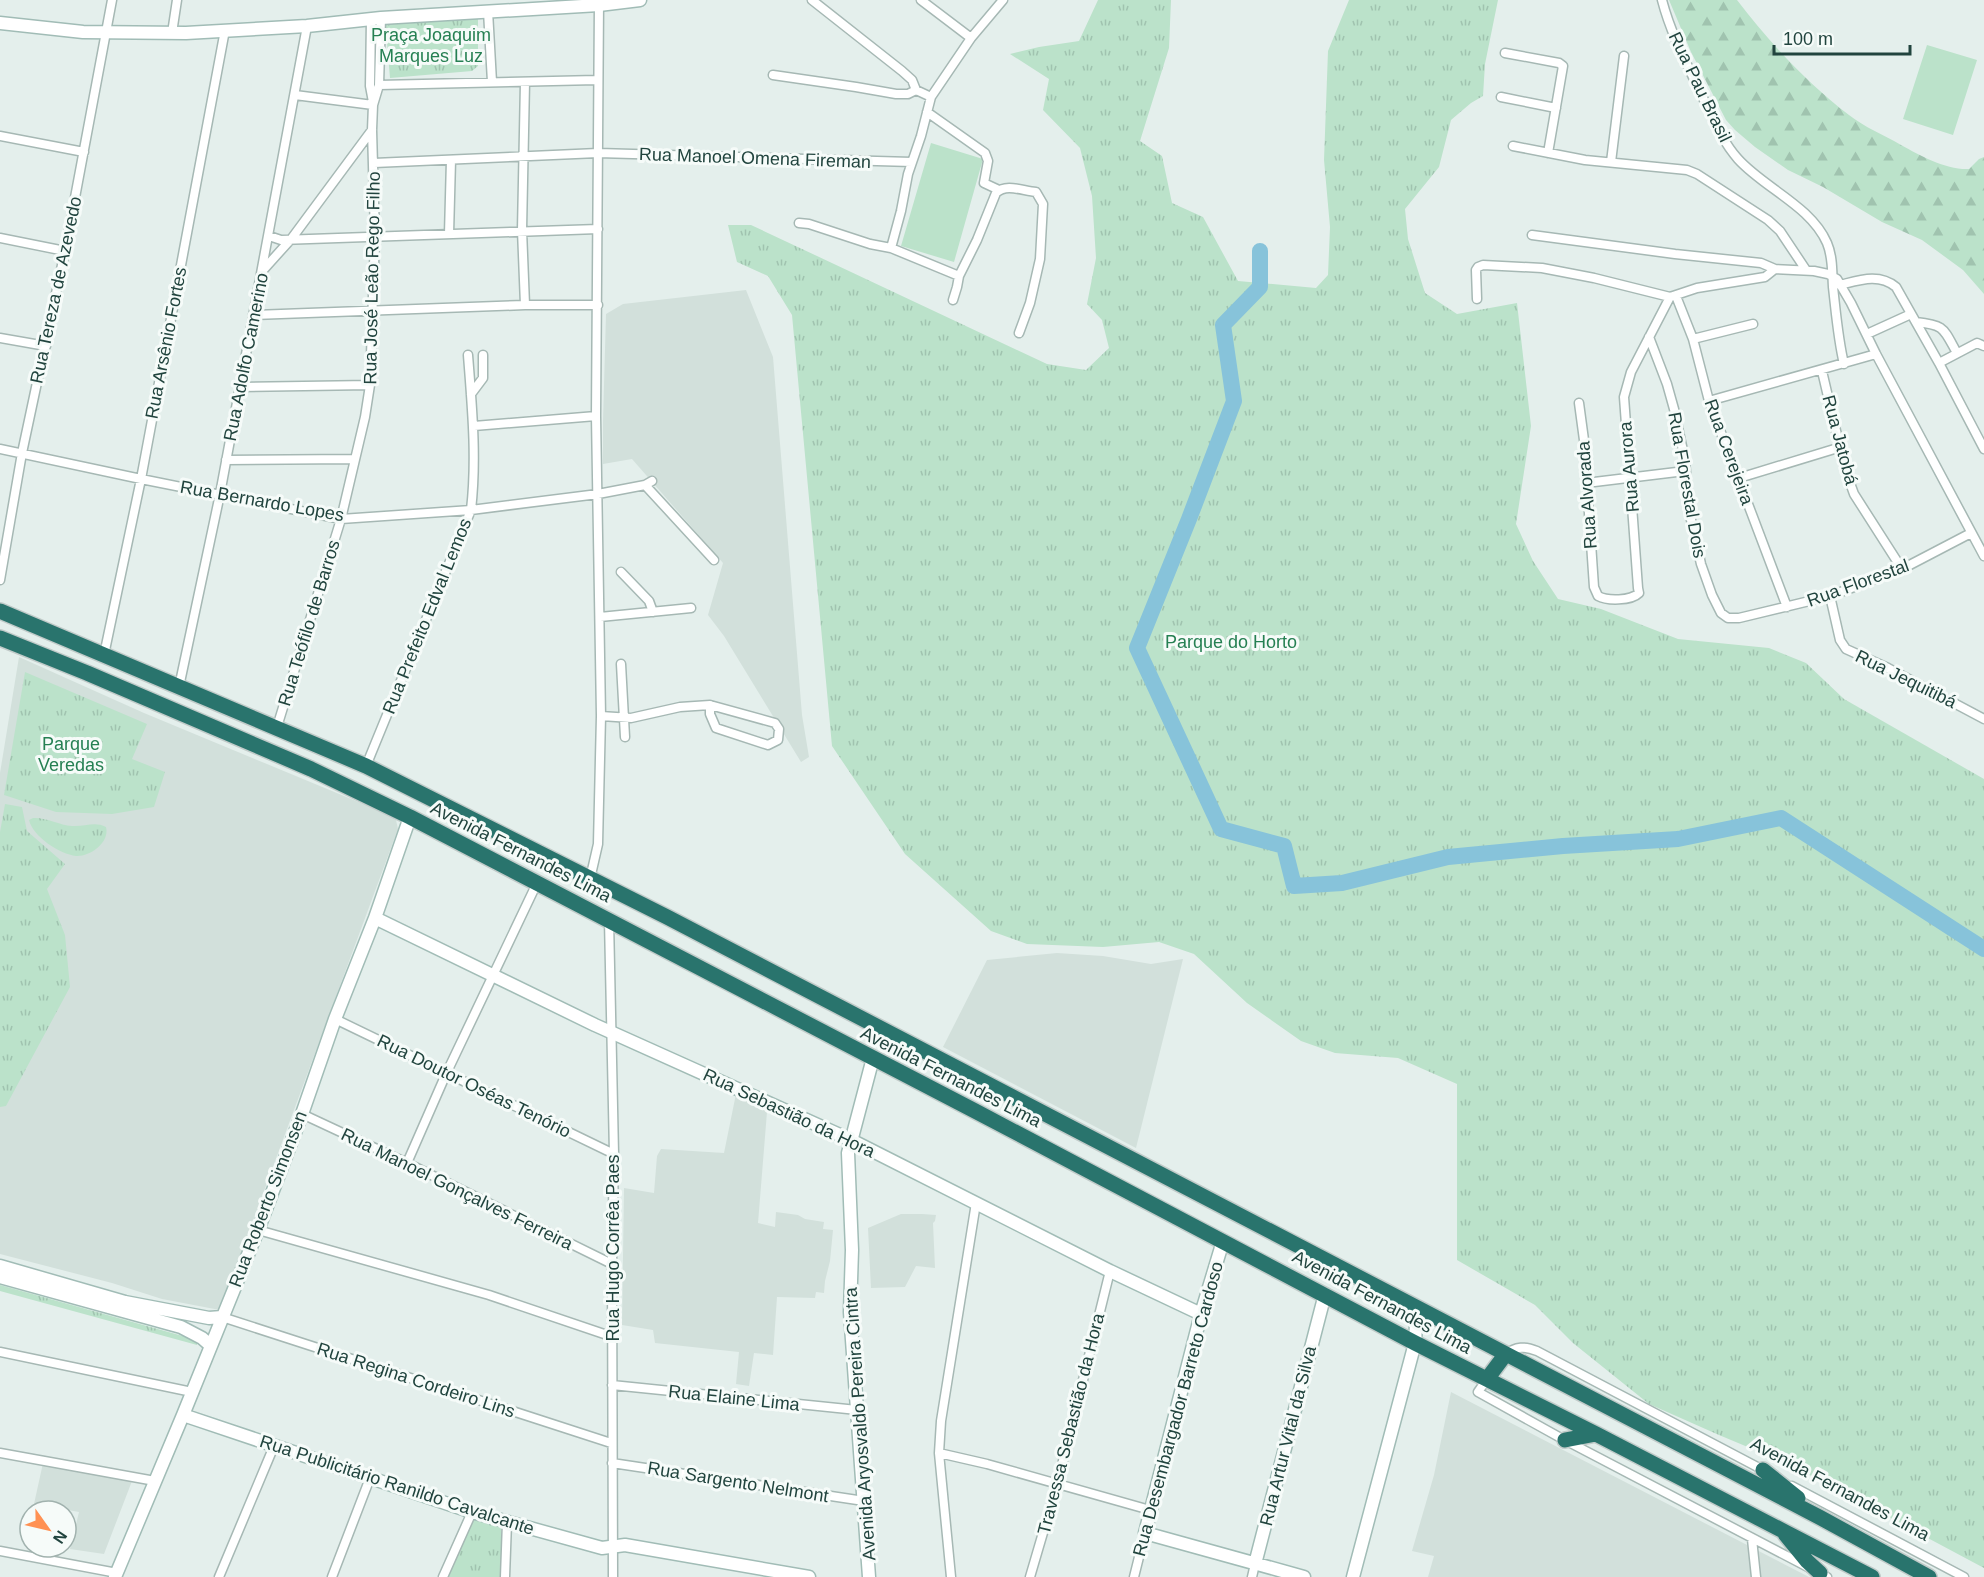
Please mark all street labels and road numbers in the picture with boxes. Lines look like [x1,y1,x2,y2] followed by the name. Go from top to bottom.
[1665,29,1735,145] street label: Rua Pau Brasil
[639,144,871,172] street label: Rua Manoel Omena Fireman
[360,171,384,385] street label: Rua José Leão Rego Filho
[26,195,86,385] street label: Rua Tereza de Azevedo
[141,265,191,421] street label: Rua Arsênio Fortes
[220,271,272,443] street label: Rua Adolfo Camerino
[1818,393,1862,488] street label: Rua Jatobá
[1701,396,1758,509] street label: Rua Cerejeira
[1664,410,1710,560] street label: Rua Florestal Dois
[1615,420,1643,513] street label: Rua Aurora
[1573,439,1601,550] street label: Rua Alvorada
[178,477,346,525] street label: Rua Bernardo Lopes
[379,515,475,717] street label: Rua Prefeito Edval Lemos
[274,537,344,709] street label: Rua Teófilo de Barros
[1804,555,1912,611] street label: Rua Florestal
[1852,646,1961,713] street label: Rua Jequitibá
[427,798,615,907] street label: Avenida Fernandes Lima
[857,1023,1045,1132] street label: Avenida Fernandes Lima
[374,1030,574,1142] street label: Rua Doutor Oséas Tenório
[700,1064,879,1162] street label: Rua Sebastião da Hora
[225,1108,311,1290] street label: Rua Roberto Simonsen
[338,1124,577,1254] street label: Rua Manoel Gonçalves Ferreira
[603,1154,623,1342] street label: Rua Hugo Corrêa Paes
[1289,1246,1476,1358] street label: Avenida Fernandes Lima
[1129,1260,1227,1558] street label: Rua Desembargador Barreto Cardoso
[840,1286,880,1561] street label: Avenida Aryosvaldo Pereira Cintra
[1034,1310,1108,1537] street label: Travessa Sebastião da Hora
[314,1338,518,1422] street label: Rua Regina Cordeiro Lins
[1256,1343,1320,1528] street label: Rua Artur Vital da Silva
[667,1381,802,1415] street label: Rua Elaine Lima
[257,1431,537,1539] street label: Rua Publicitário Ranildo Cavalcante
[1747,1433,1934,1545] street label: Avenida Fernandes Lima
[646,1458,830,1506] street label: Rua Sargento Nelmont

